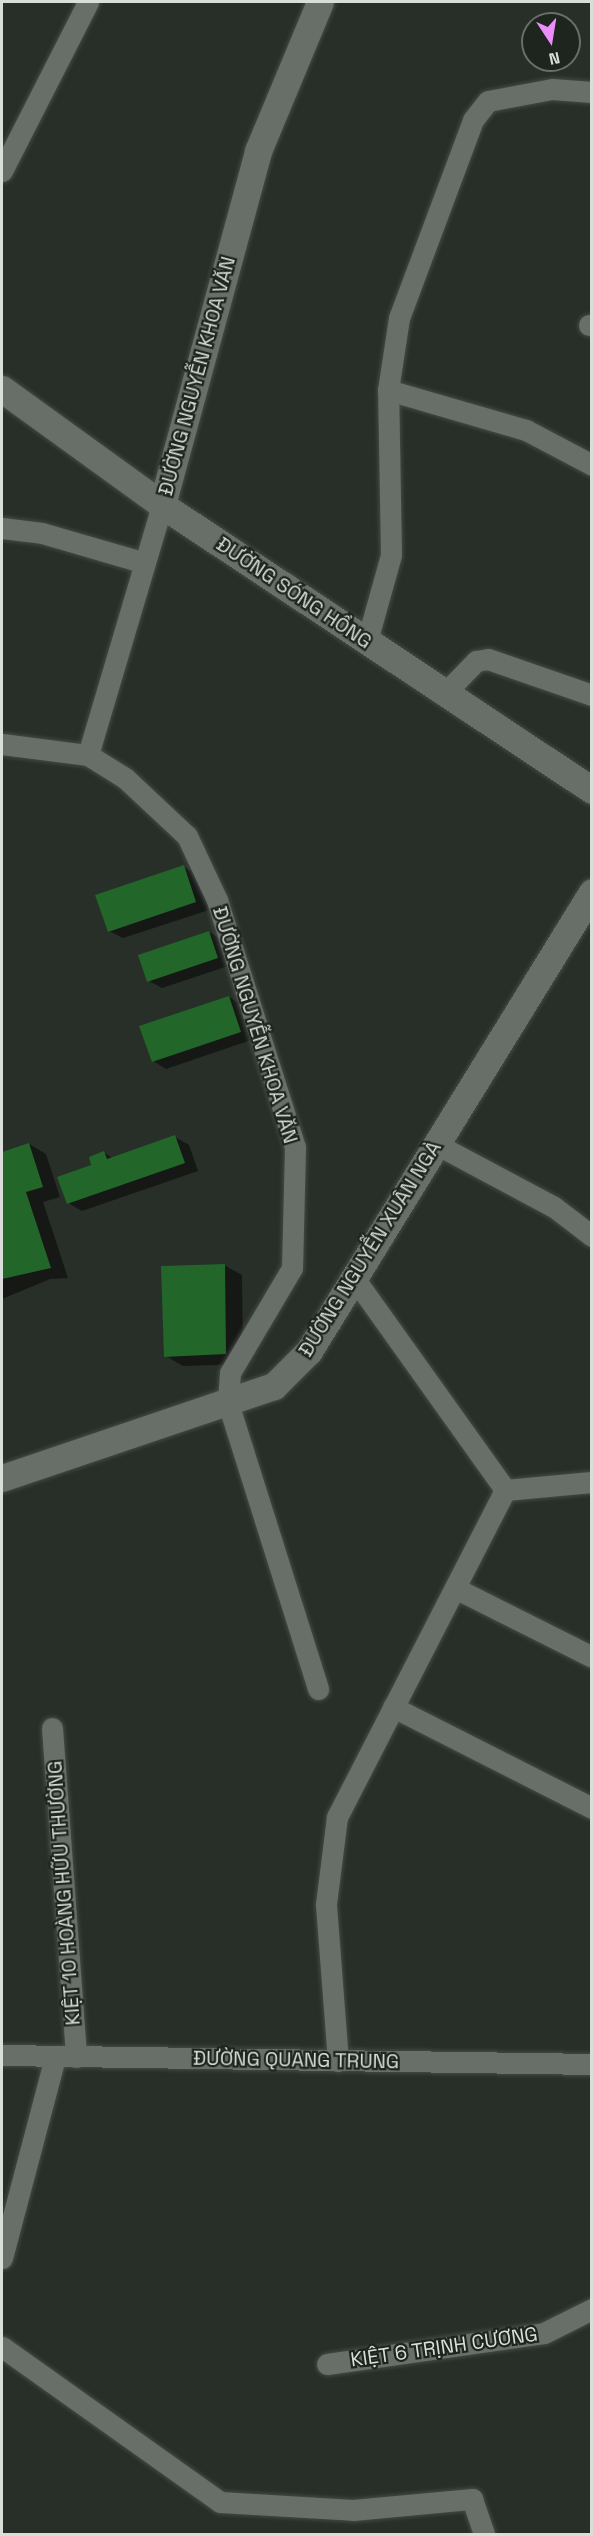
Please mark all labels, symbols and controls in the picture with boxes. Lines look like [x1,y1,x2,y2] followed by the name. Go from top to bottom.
[521,12,581,72] north arrow
[547,47,562,70] text: N
[153,254,241,498] street label: ĐƯỜNG NGUYỄN KHOA VĂN
[212,532,376,654] street label: ĐƯỜNG SÓNG HỒNG
[207,903,303,1147] street label: ĐƯỜNG NGUYỄN KHOA VĂN
[294,1137,446,1361] street label: ĐƯỜNG NGUYỄN XUÂN NGÀ
[43,1759,85,2027] street label: KIỆT 10 HOÀNG HỮU THƯỜNG
[192,2046,400,2074] street label: ĐƯỜNG QUANG TRUNG
[348,2322,540,2372] street label: KIỆT 6 TRỊNH CƯƠNG

